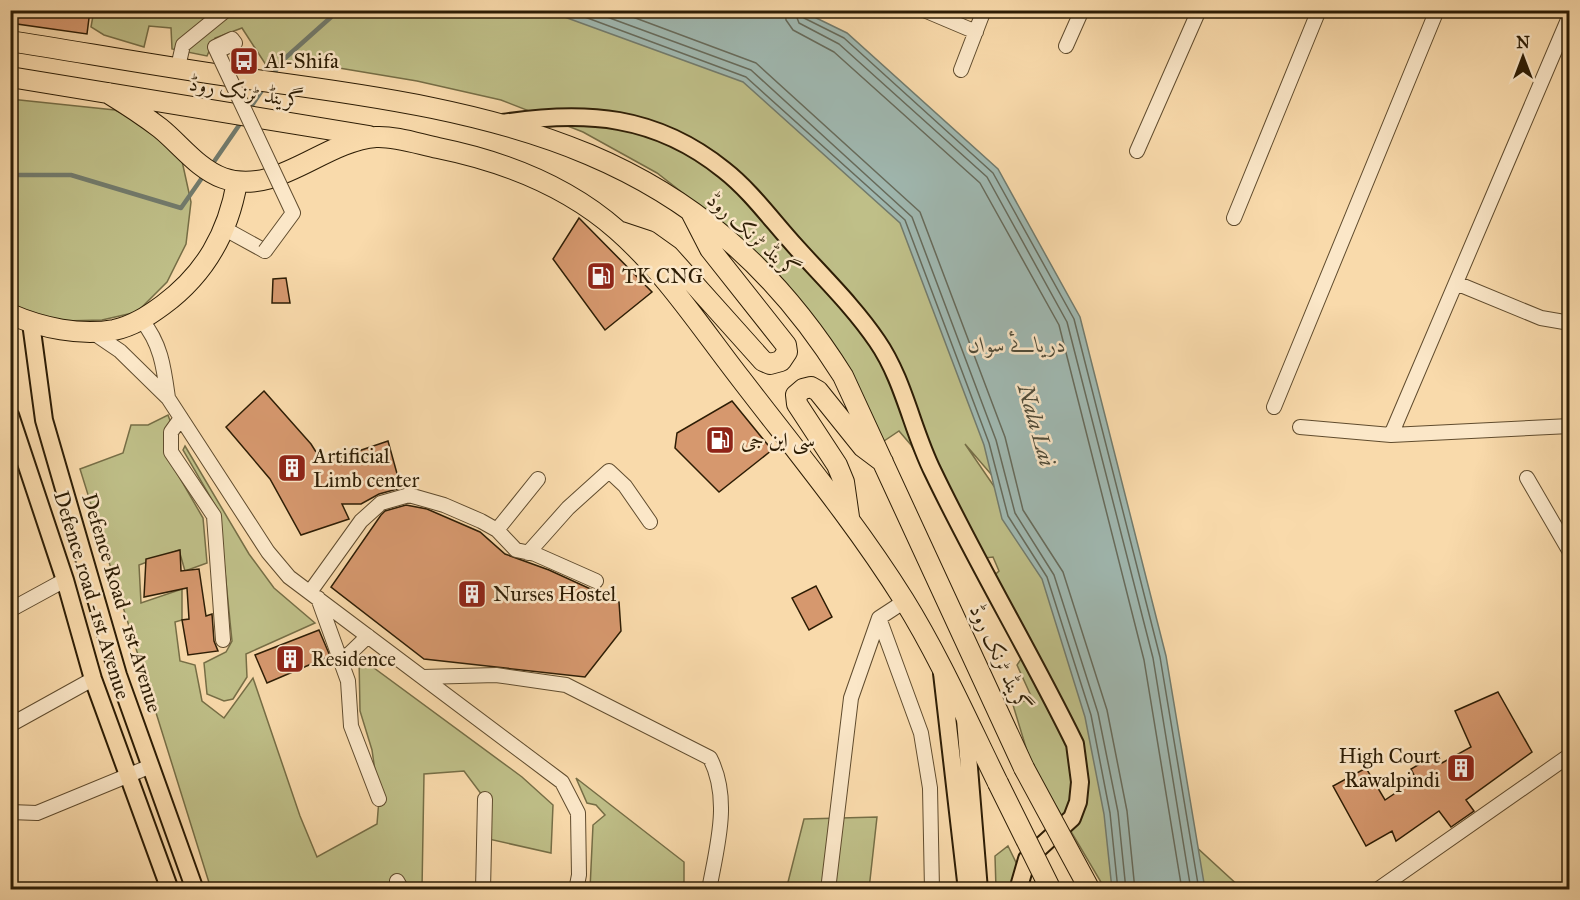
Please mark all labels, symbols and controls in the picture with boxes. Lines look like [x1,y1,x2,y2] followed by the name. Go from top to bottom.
[1493,27,1553,87] north arrow
[1516,33,1530,52] text: N
[228,45,260,77] bus stop icon: Al-Shifa
[264,48,339,74] place label: Al-Shifa
[187,69,305,114] street label: گرینڈ ٹرنک روڈ
[702,186,805,283] street label: گرینڈ ٹرنک روڈ
[585,260,617,292] fuel station icon: TK CNG
[622,263,703,289] place label: TK CNG
[968,330,1066,358] water label: دریائے سواں
[1011,379,1061,470] water label: Nala Lai
[704,424,736,456] fuel station icon: سی این جی
[741,427,815,455] place label: سی این جی
[312,443,420,493] place label: Artificial Limb center
[276,452,308,484] building icon: Artificial Limb center
[48,488,136,703] street label: Defence road -1st Avenue
[76,490,168,716] street label: Defence Road - 1st Avenue
[456,578,488,610] building icon: Nurses Hostel
[493,581,617,607] place label: Nurses Hostel
[964,600,1037,716] street label: گرینڈ ٹرنک روڈ
[274,643,306,675] building icon: Residence
[311,646,396,672] place label: Residence
[1339,743,1441,793] place label: High Court Rawalpindi
[1445,752,1477,784] building icon: High Court Rawalpindi

